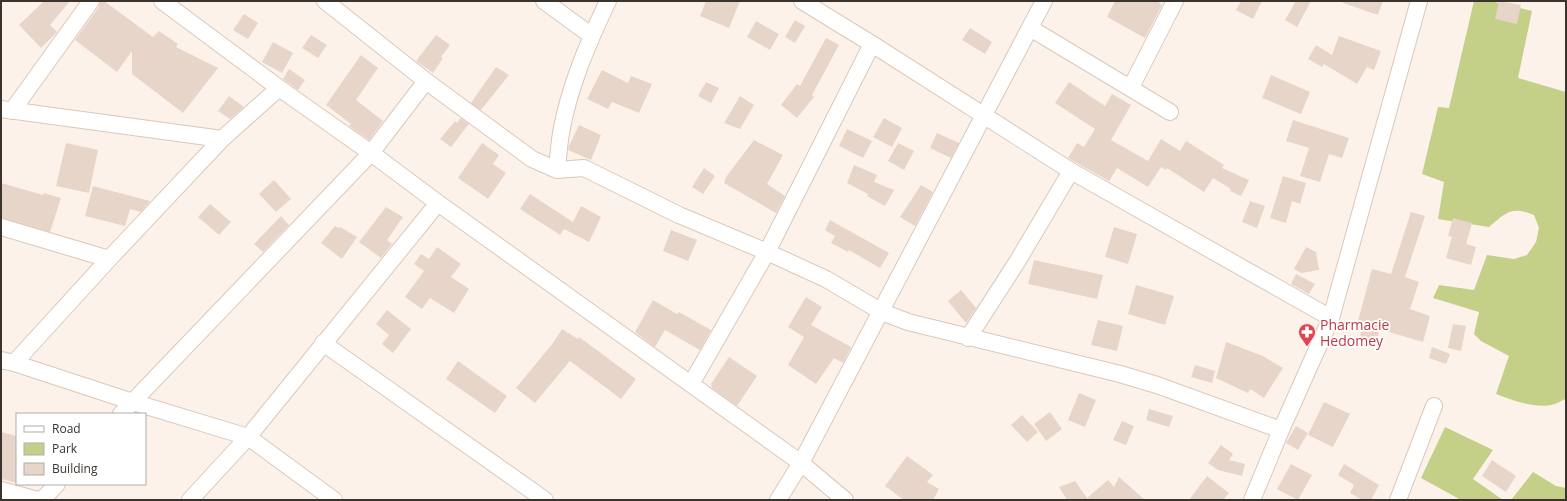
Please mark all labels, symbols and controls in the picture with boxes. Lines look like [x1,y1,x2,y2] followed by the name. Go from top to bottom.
[1320,315,1389,350] place label: Pharmacie Hedomey
[1297,322,1317,347] pharmacy icon: Pharmacie Hedomey
[16,413,146,485] legend
[52,420,81,437] text: Road
[52,440,78,457] text: Park
[52,460,98,477] text: Building

